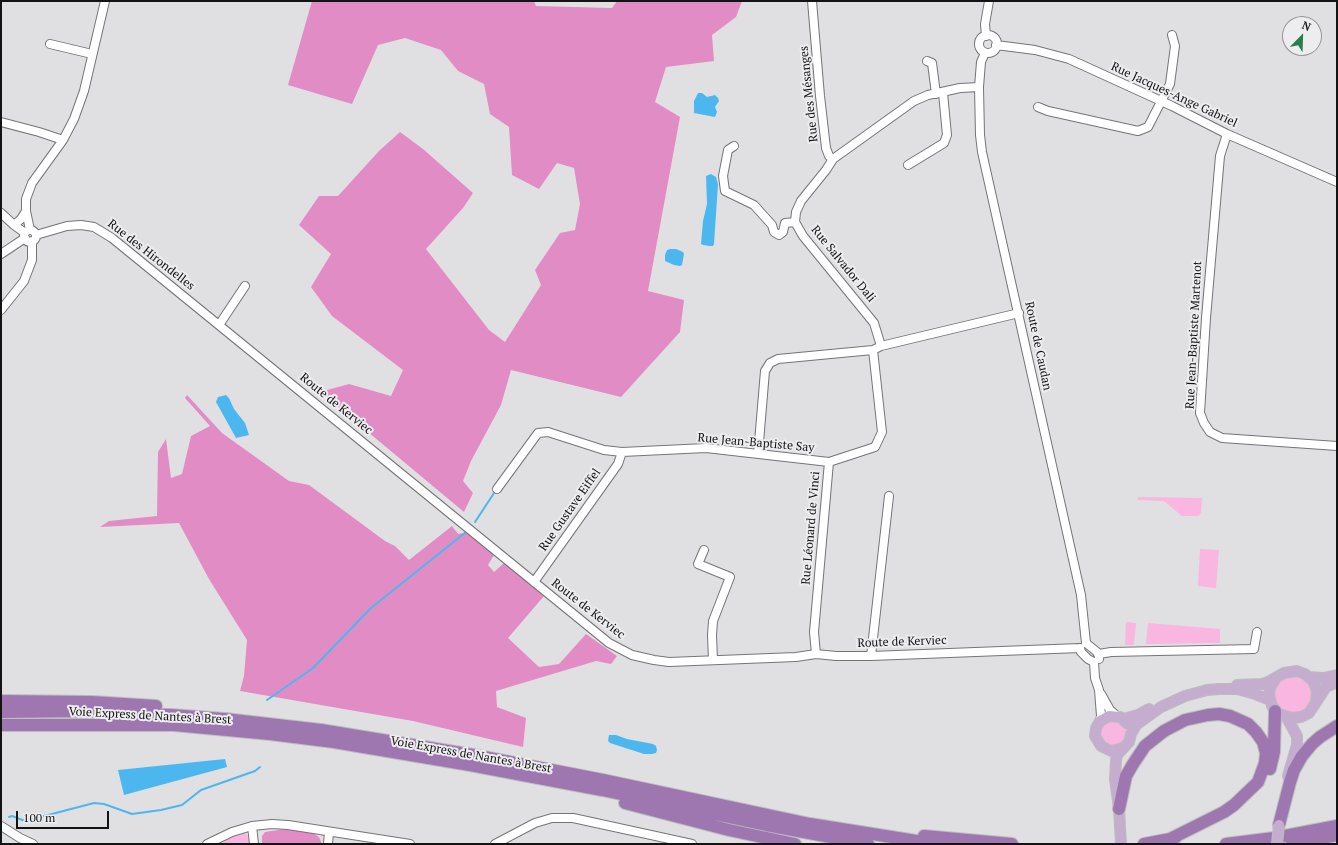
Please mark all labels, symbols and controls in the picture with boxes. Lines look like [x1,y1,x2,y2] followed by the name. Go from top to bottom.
[1282,16,1322,56] north arrow
[1300,18,1313,34] text: N
[797,45,821,143] street label: Rue des Mésanges
[1109,59,1239,131] street label: Rue Jacques-Ange Gabriel
[105,217,197,293] street label: Rue des Hirondelles
[808,223,878,305] street label: Rue Salvador Dali
[1183,261,1205,409] street label: Rue Jean-Baptiste Martenot
[1022,300,1054,392] street label: Route de Caudan
[297,370,375,438] street label: Route de Kerviec
[697,431,815,455] street label: Rue Jean-Baptiste Say
[536,466,604,554] street label: Rue Gustave Eiffel
[799,471,823,585] street label: Rue Léonard de Vinci
[548,576,628,642] street label: Route de Kerviec
[857,633,947,651] street label: Route de Kerviec
[68,705,232,727] street label: Voie Express de Nantes à Brest
[389,734,553,776] street label: Voie Express de Nantes à Brest
[18,803,111,829] scale bar
[23,810,55,825] text: 100 m

